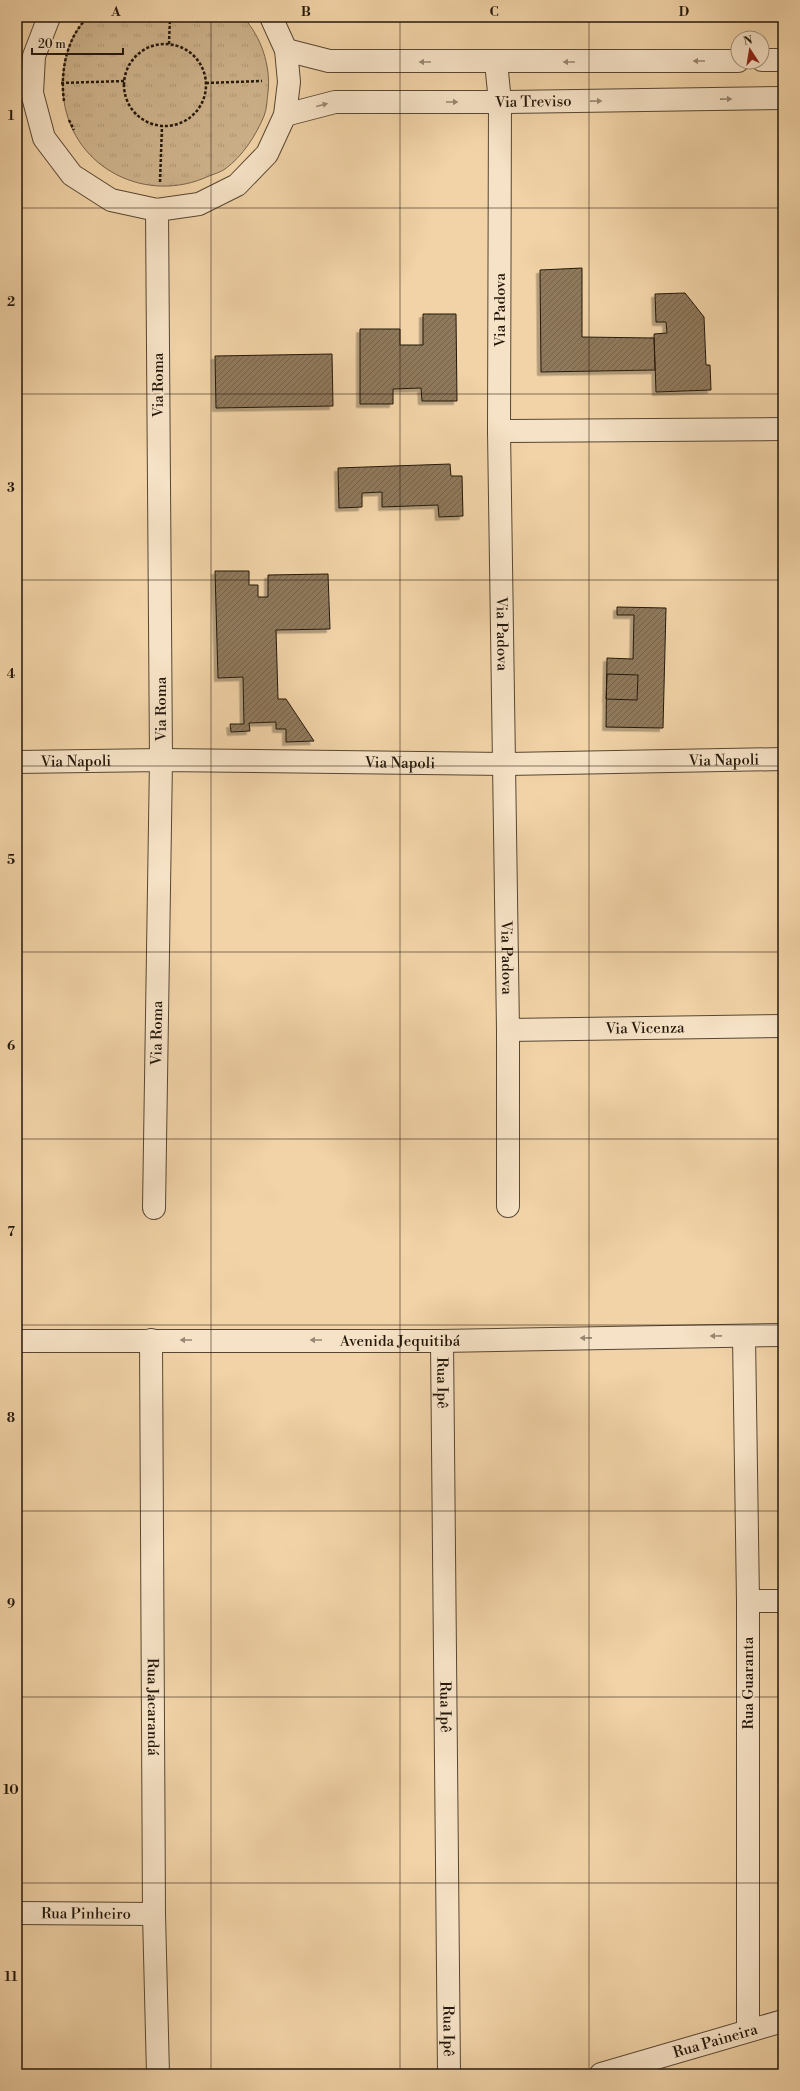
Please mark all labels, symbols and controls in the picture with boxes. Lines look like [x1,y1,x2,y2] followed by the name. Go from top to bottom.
[110,4,121,20] text: A
[301,4,311,20] text: B
[489,4,499,20] text: C
[679,4,689,20] text: D
[32,30,123,56] scale bar
[730,30,770,70] north arrow
[742,33,754,49] text: N
[38,37,66,52] text: 20 m
[692,58,705,64] one-way arrow
[418,59,431,65] one-way arrow
[562,59,575,65] one-way arrow
[494,91,572,112] street label: Via Treviso
[720,96,733,102] one-way arrow
[590,98,603,104] one-way arrow
[446,99,459,105] one-way arrow
[317,102,329,108] one-way arrow
[8,108,15,124] text: 1
[491,272,510,348] street label: Via Padova
[7,294,15,310] text: 2
[149,352,168,418] street label: Via Roma
[7,480,15,496] text: 3
[492,595,512,671] street label: Via Padova
[7,666,16,682] text: 4
[152,676,171,742] street label: Via Roma
[687,750,759,770] street label: Via Napoli
[40,751,111,771] street label: Via Napoli
[364,753,435,773] street label: Via Napoli
[7,852,15,868] text: 5
[497,919,517,995] street label: Via Padova
[147,1000,167,1067] street label: Via Roma
[604,1018,685,1038] street label: Via Vicenza
[7,1038,15,1054] text: 6
[7,1224,15,1240] text: 7
[339,1331,461,1351] street label: Avenida Jequitibá
[709,1333,722,1339] one-way arrow
[579,1335,592,1341] one-way arrow
[179,1337,192,1343] one-way arrow
[309,1337,322,1343] one-way arrow
[433,1357,452,1409] street label: Rua Ipê
[7,1410,15,1426] text: 8
[7,1596,15,1612] text: 9
[739,1636,758,1729] street label: Rua Guaranta
[143,1658,163,1756] street label: Rua Jacarandá
[436,1681,455,1733] street label: Rua Ipê
[3,1782,19,1798] text: 10
[41,1904,131,1923] street label: Rua Pinheiro
[5,1969,18,1985] text: 11
[439,2005,458,2057] street label: Rua Ipê
[671,2019,760,2062] street label: Rua Paineira

